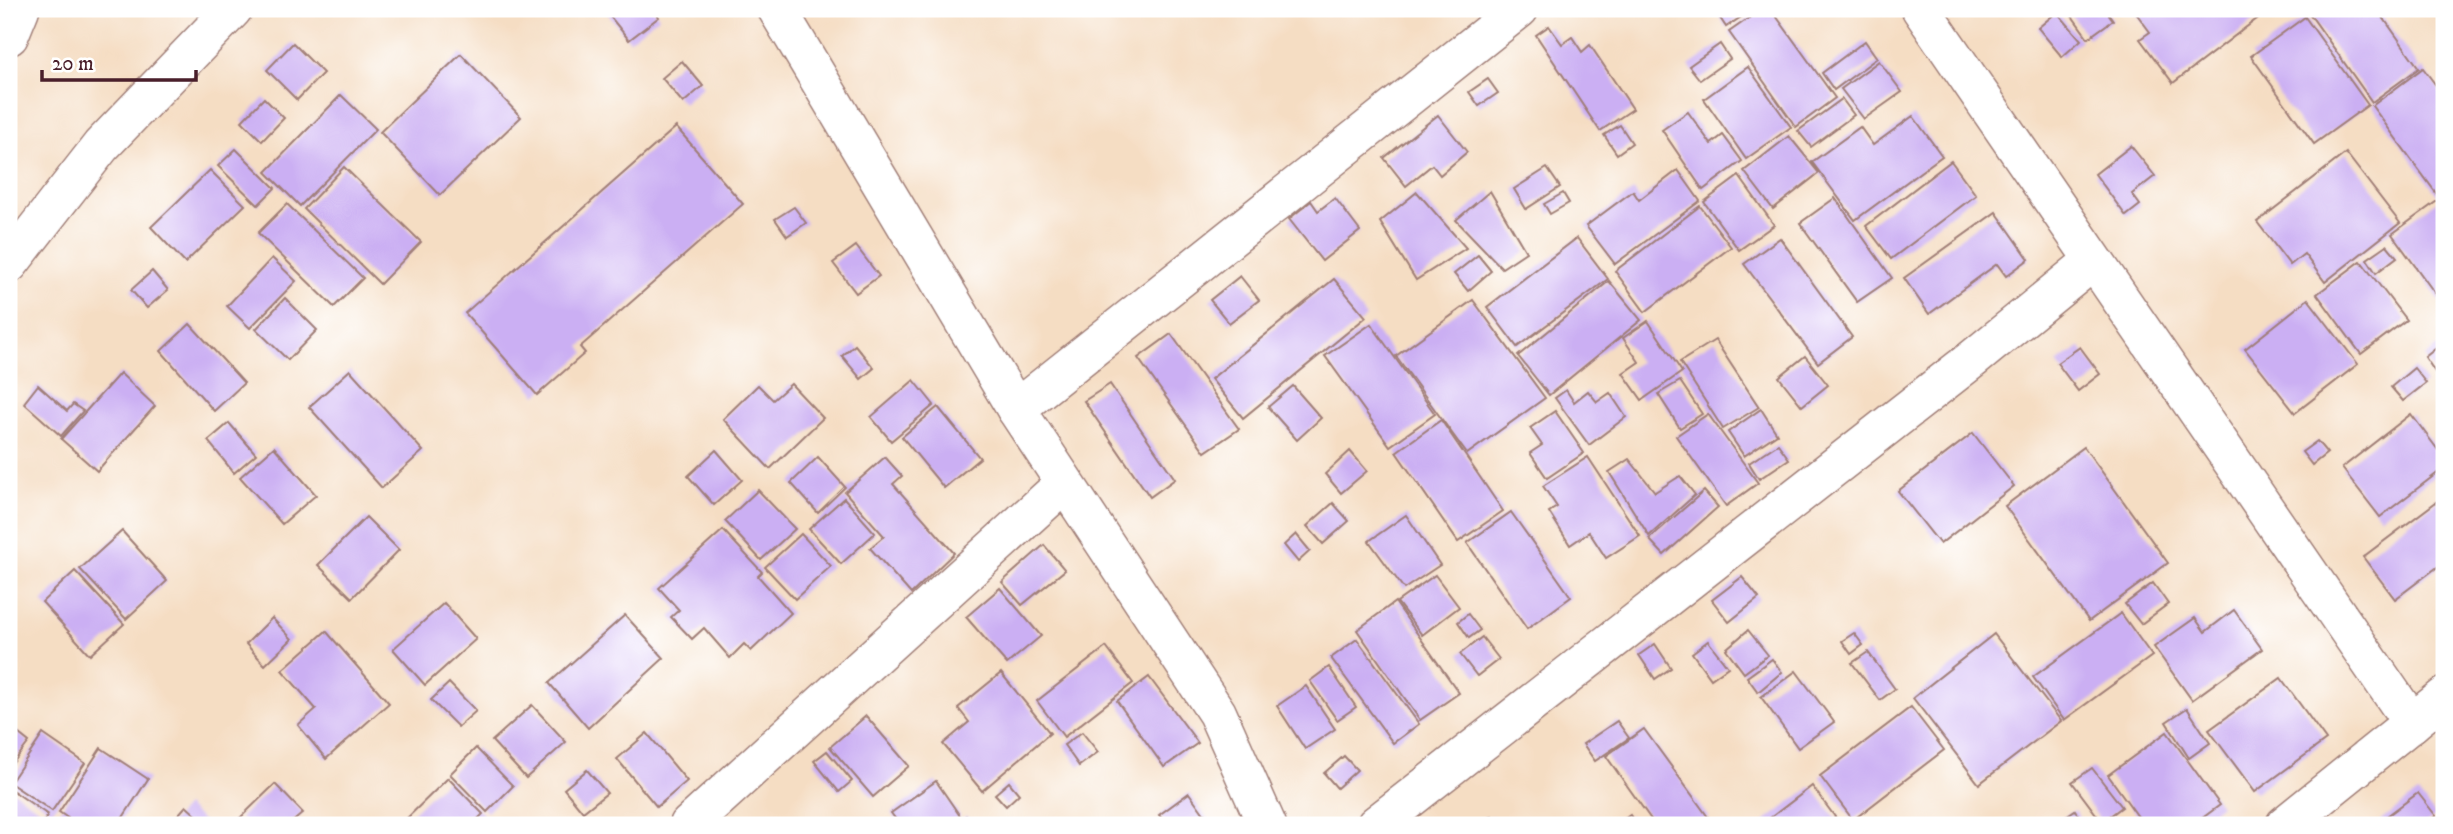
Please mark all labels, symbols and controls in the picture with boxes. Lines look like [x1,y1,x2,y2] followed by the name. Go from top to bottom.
[42,38,196,82] scale bar
[52,51,94,77] text: 20 m

